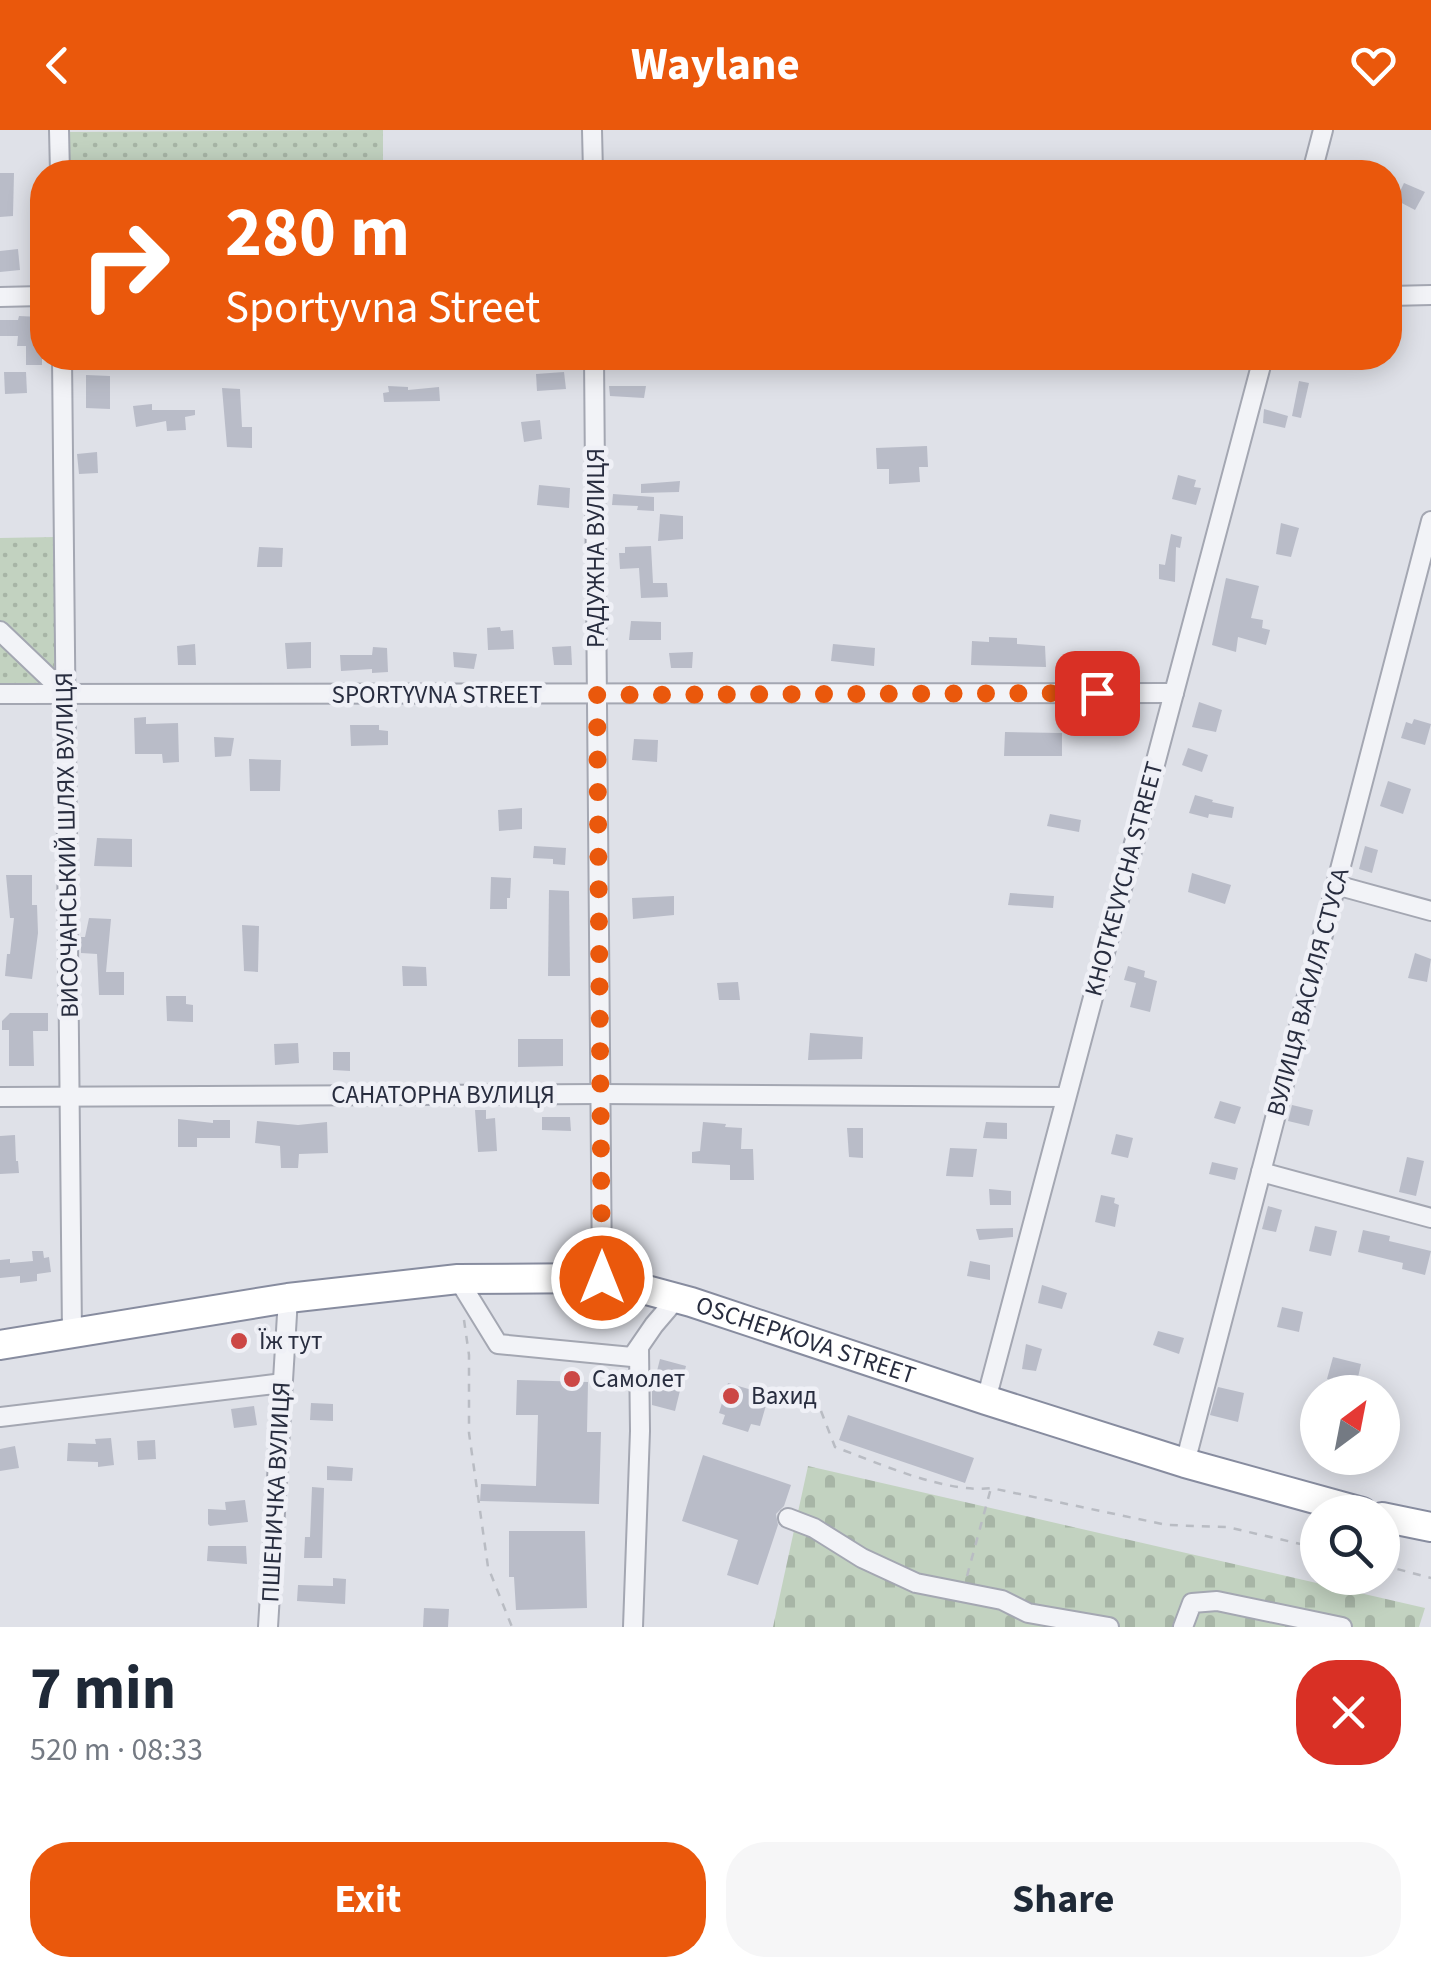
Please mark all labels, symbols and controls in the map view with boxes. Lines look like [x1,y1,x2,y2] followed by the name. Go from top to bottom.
[631,33,800,97] text: Waylane
[30,38,85,93] icon: back
[1346,38,1401,93] icon: heart
[225,183,410,283] text: 280 m
[60,200,190,330] icon: right
[225,276,540,340] text: Sportyvna Street
[578,448,614,648] street label: РАДУЖНА ВУЛИЦЯ
[1055,651,1140,736] pin
[1070,666,1125,721] icon: arrive
[46,672,88,1018] street label: ВИСОЧАНСЬКИЙ ШЛЯХ ВУЛИЦЯ
[332,677,542,713] street label: SPORTYVNA STREET
[1075,758,1173,1000] street label: KHOTKEVYCHA STREET
[1258,863,1359,1120] street label: ВУЛИЦЯ ВАСИЛЯ СТУСА
[331,1077,555,1113] street label: САНАТОРНА ВУЛИЦЯ
[550,1226,654,1330] position arrow
[691,1287,920,1393] street label: OSCHEPKOVA STREET
[258,1323,322,1359] place label: Їж тут
[228,1330,250,1352] marker: Їж тут
[592,1361,685,1397] place label: Самолет
[561,1368,583,1390] marker: Самолет
[1300,1375,1400,1475] north arrow
[1300,1375,1400,1595] map controls
[751,1378,817,1414] place label: Вахид
[252,1381,300,1603] street label: ПШЕНИЧКА ВУЛИЦЯ
[720,1385,742,1407] marker: Вахид
[1300,1495,1400,1595] button: search
[30,1647,176,1732] text: 7 min
[1296,1660,1401,1765] button: close
[30,1727,203,1773] text: 520 m · 08:33
[30,1842,706,1957] button: Exit
[726,1842,1401,1957] button: Share

